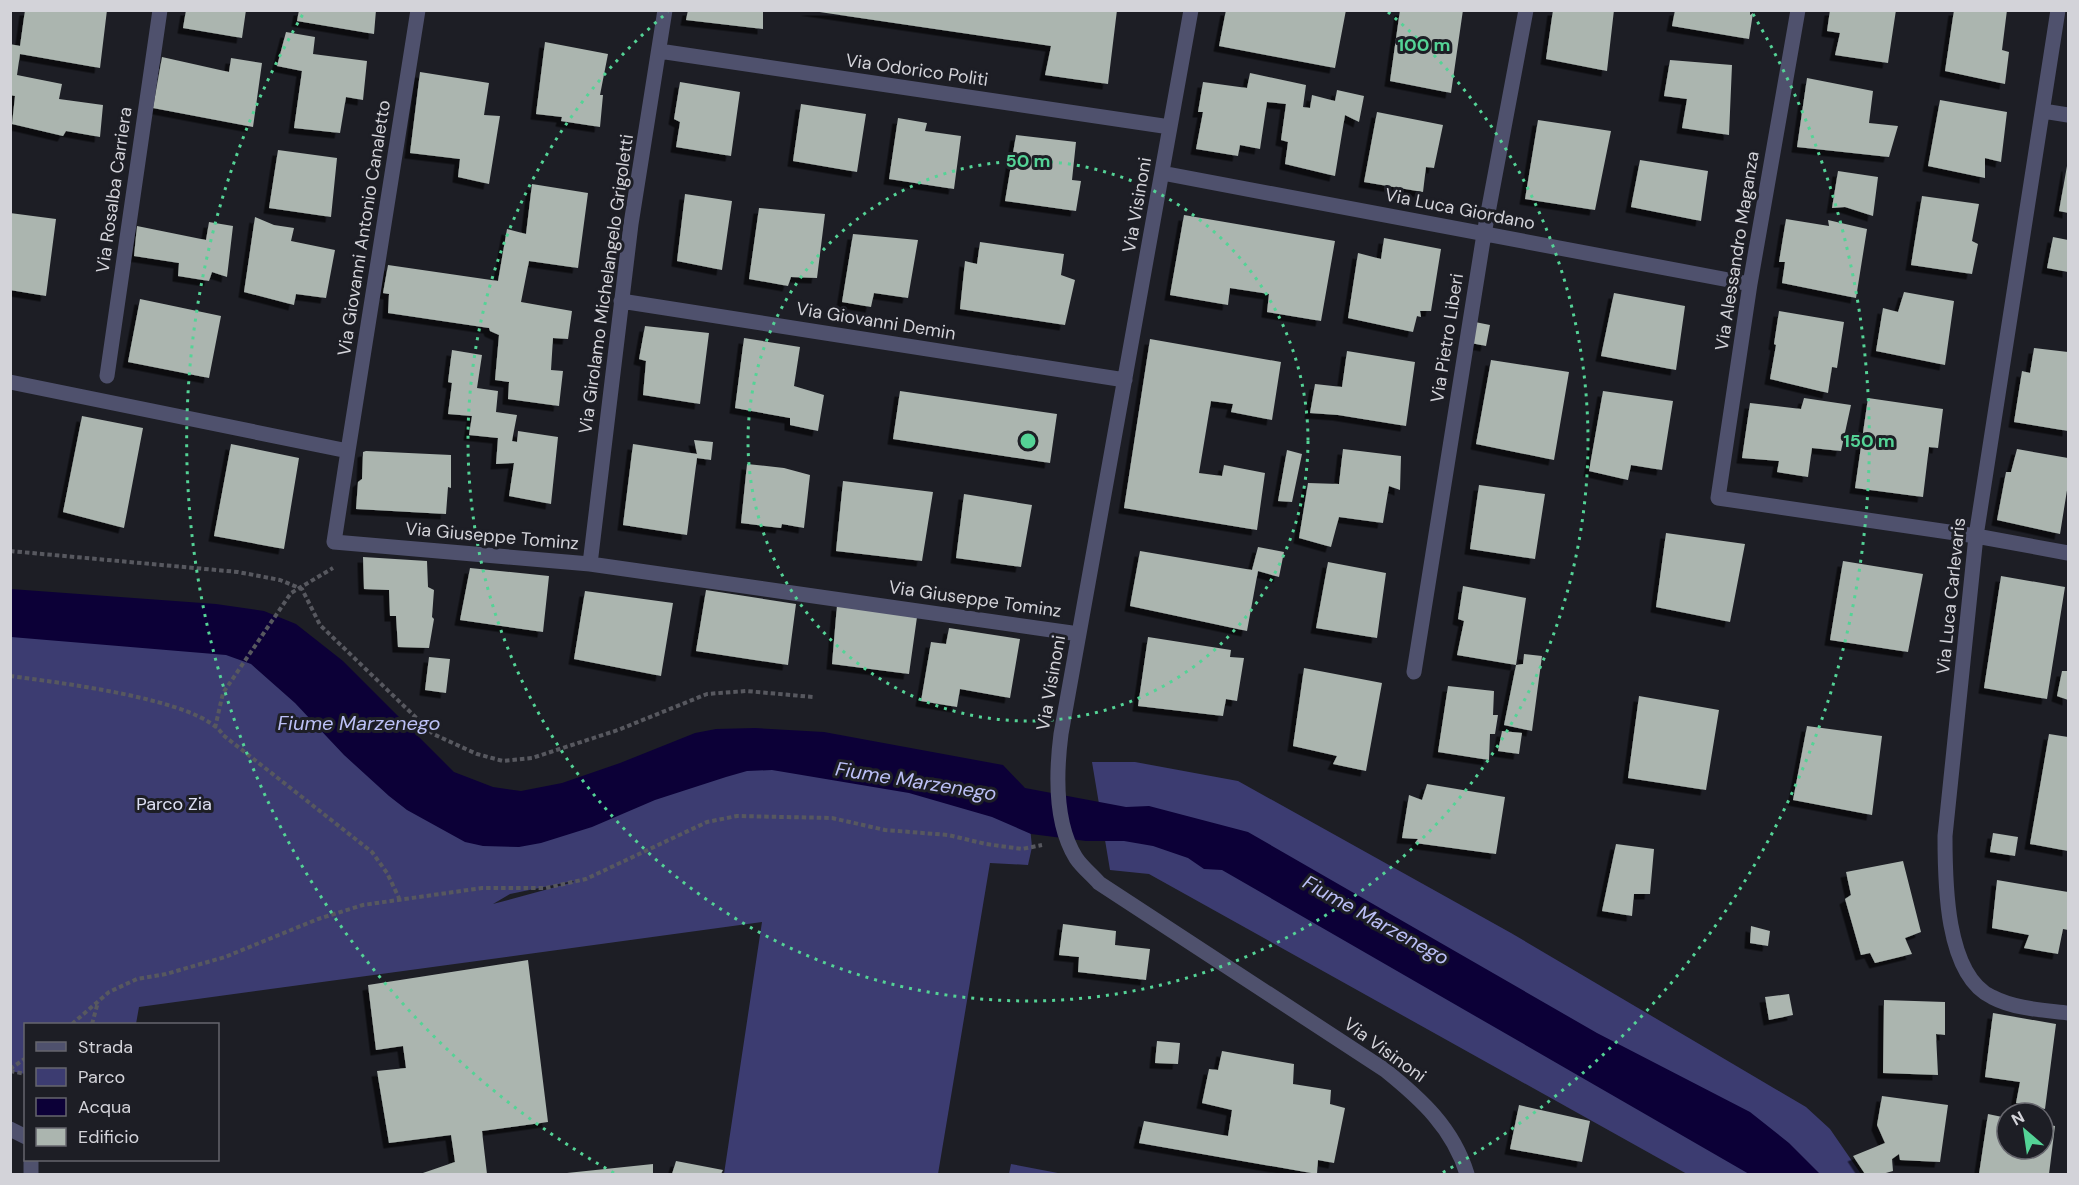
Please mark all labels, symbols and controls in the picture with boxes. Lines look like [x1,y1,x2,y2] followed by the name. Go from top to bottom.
[1397,33,1451,57] text: 100 m
[844,48,990,92] street label: Via Odorico Politi
[332,98,396,358] street label: Via Giovanni Antonio Canaletto
[90,105,138,275] street label: Via Rosalba Carriera
[573,133,639,435] street label: Via Girolamo Michelangelo Grigoletti
[1005,149,1051,173] text: 50 m
[1709,150,1765,352] street label: Via Alessandro Maganza
[1117,155,1157,255] street label: Via Visinoni
[1383,183,1537,235] street label: Via Luca Giordano
[1425,272,1469,404] street label: Via Pietro Liberi
[795,297,957,345] street label: Via Giovanni Demin
[1843,429,1895,453] text: 150 m
[1018,431,1038,451] centre of rings
[404,516,580,556] street label: Via Giuseppe Tominz
[1931,516,1971,676] street label: Via Luca Carlevaris
[887,575,1063,623] street label: Via Giuseppe Tominz
[1031,633,1071,733] street label: Via Visinoni
[278,710,441,736] water label: Fiume Marzenego
[833,755,999,807] water label: Fiume Marzenego
[136,792,212,816] park label: Parco Zia
[1298,869,1454,971] water label: Fiume Marzenego
[1339,1012,1431,1088] street label: Via Visinoni
[24,1023,219,1161] legend
[78,1035,133,1059] text: Strada
[78,1065,125,1089] text: Parco
[78,1095,131,1119] text: Acqua
[1995,1101,2055,1161] north arrow
[2008,1106,2028,1130] text: N
[78,1125,139,1149] text: Edificio

